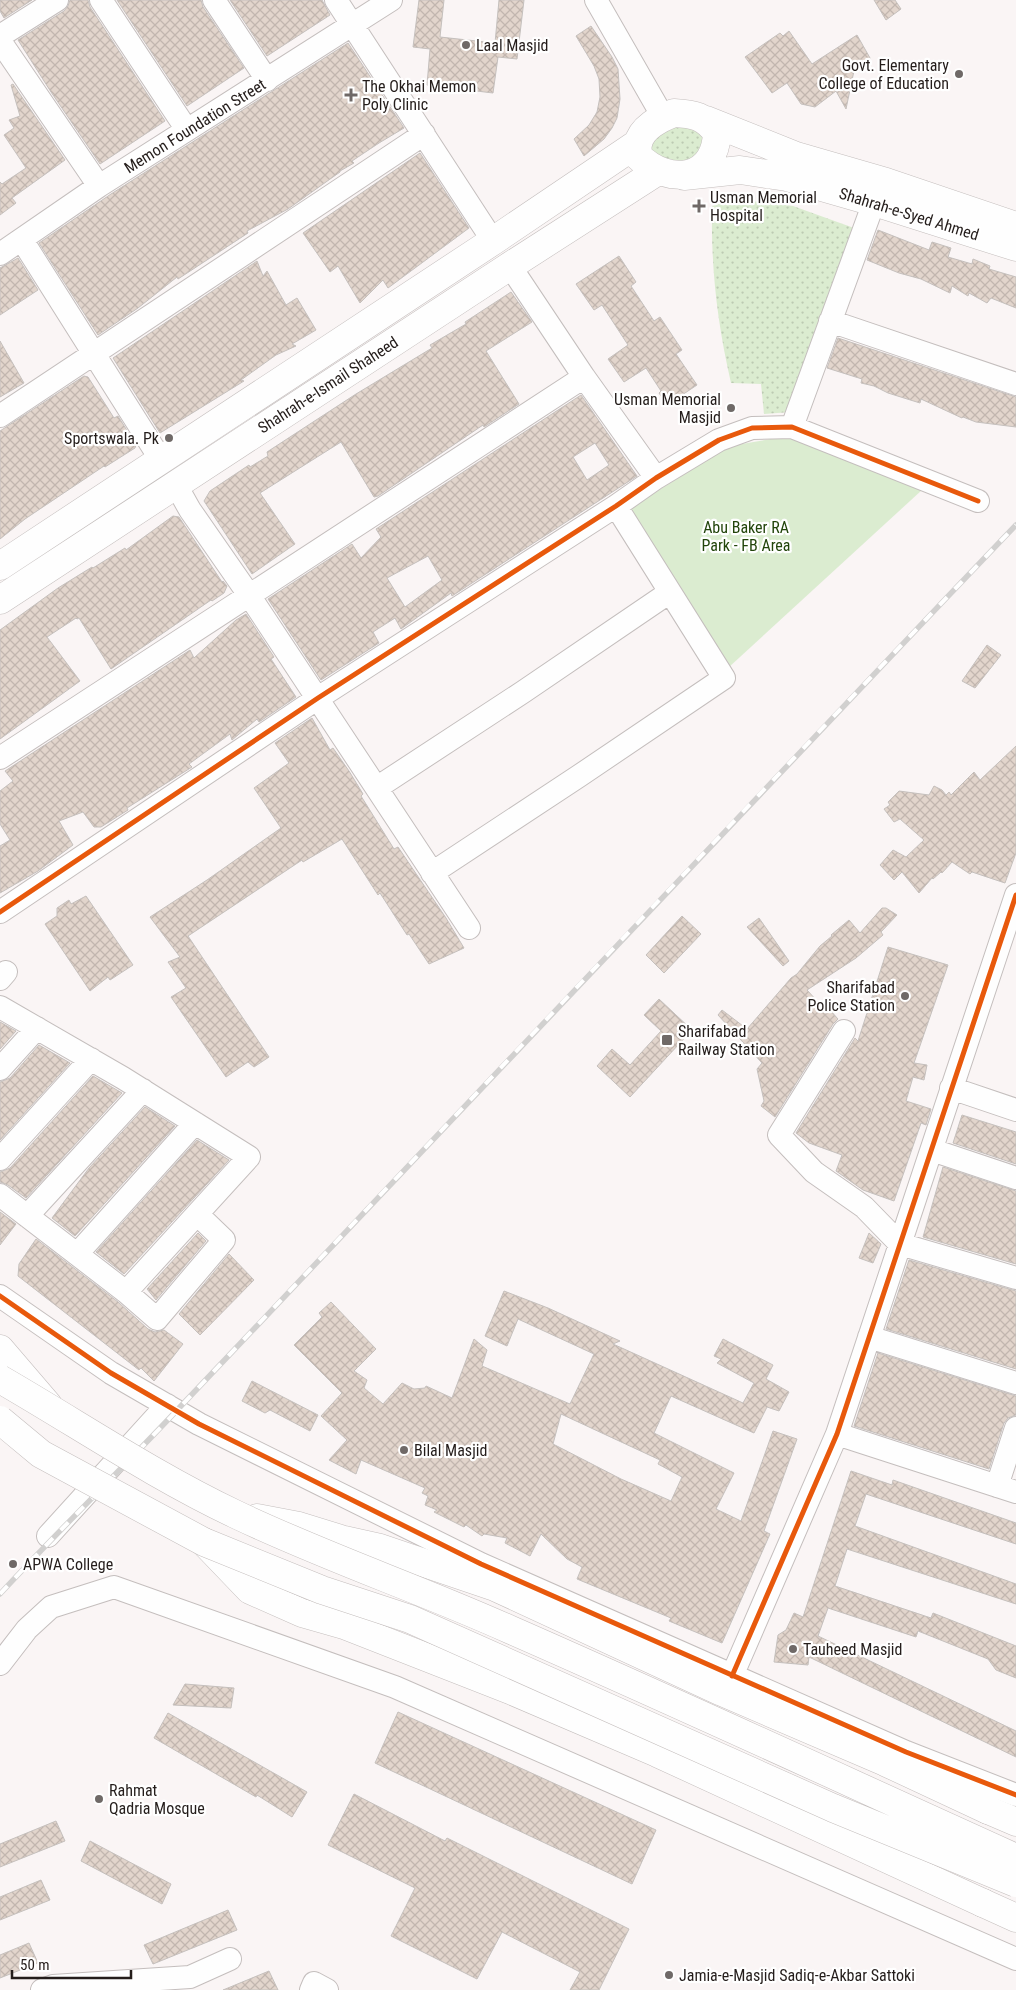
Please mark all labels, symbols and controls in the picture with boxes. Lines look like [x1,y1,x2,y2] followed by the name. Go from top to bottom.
[476,36,549,55] place label: Laal Masjid
[460,39,472,51] marker: Laal Masjid
[819,56,949,93] place label: Govt. Elementary College of Education
[953,68,965,80] marker: Govt. Elementary College of Education
[121,75,269,177] street label: Memon Foundation Street
[362,77,476,114] place label: The Okhai Memon Poly Clinic
[344,88,358,102] marker: The Okhai Memon Poly Clinic
[837,184,981,244] street label: Shahrah-e-Syed Ahmed
[710,188,817,225] place label: Usman Memorial Hospital
[692,199,706,213] marker: Usman Memorial Hospital
[254,333,402,437] street label: Shahrah-e-Ismail Shaheed
[614,390,721,427] place label: Usman Memorial Masjid
[725,402,737,414] marker: Usman Memorial Masjid
[64,429,160,448] place label: Sportswala. Pk
[163,432,175,444] marker: Sportswala. Pk
[701,518,791,555] park label: Abu Baker RA Park - FB Area
[807,978,895,1015] place label: Sharifabad Police Station
[899,990,911,1002] marker: Sharifabad Police Station
[678,1022,775,1059] place label: Sharifabad Railway Station
[660,1033,674,1047] marker: Sharifabad Railway Station
[414,1441,487,1460] place label: Bilal Masjid
[398,1444,410,1456] marker: Bilal Masjid
[23,1555,113,1574] place label: APWA College
[7,1558,19,1570] marker: APWA College
[803,1640,902,1659] place label: Tauheed Masjid
[787,1643,799,1655] marker: Tauheed Masjid
[109,1781,205,1818] place label: Rahmat Qadria Mosque
[93,1793,105,1805] marker: Rahmat Qadria Mosque
[12,1948,131,1980] scale bar
[20,1956,50,1974] text: 50 m
[679,1966,915,1985] place label: Jamia-e-Masjid Sadiq-e-Akbar Sattoki
[663,1969,675,1981] marker: Jamia-e-Masjid Sadiq-e-Akbar Sattoki

